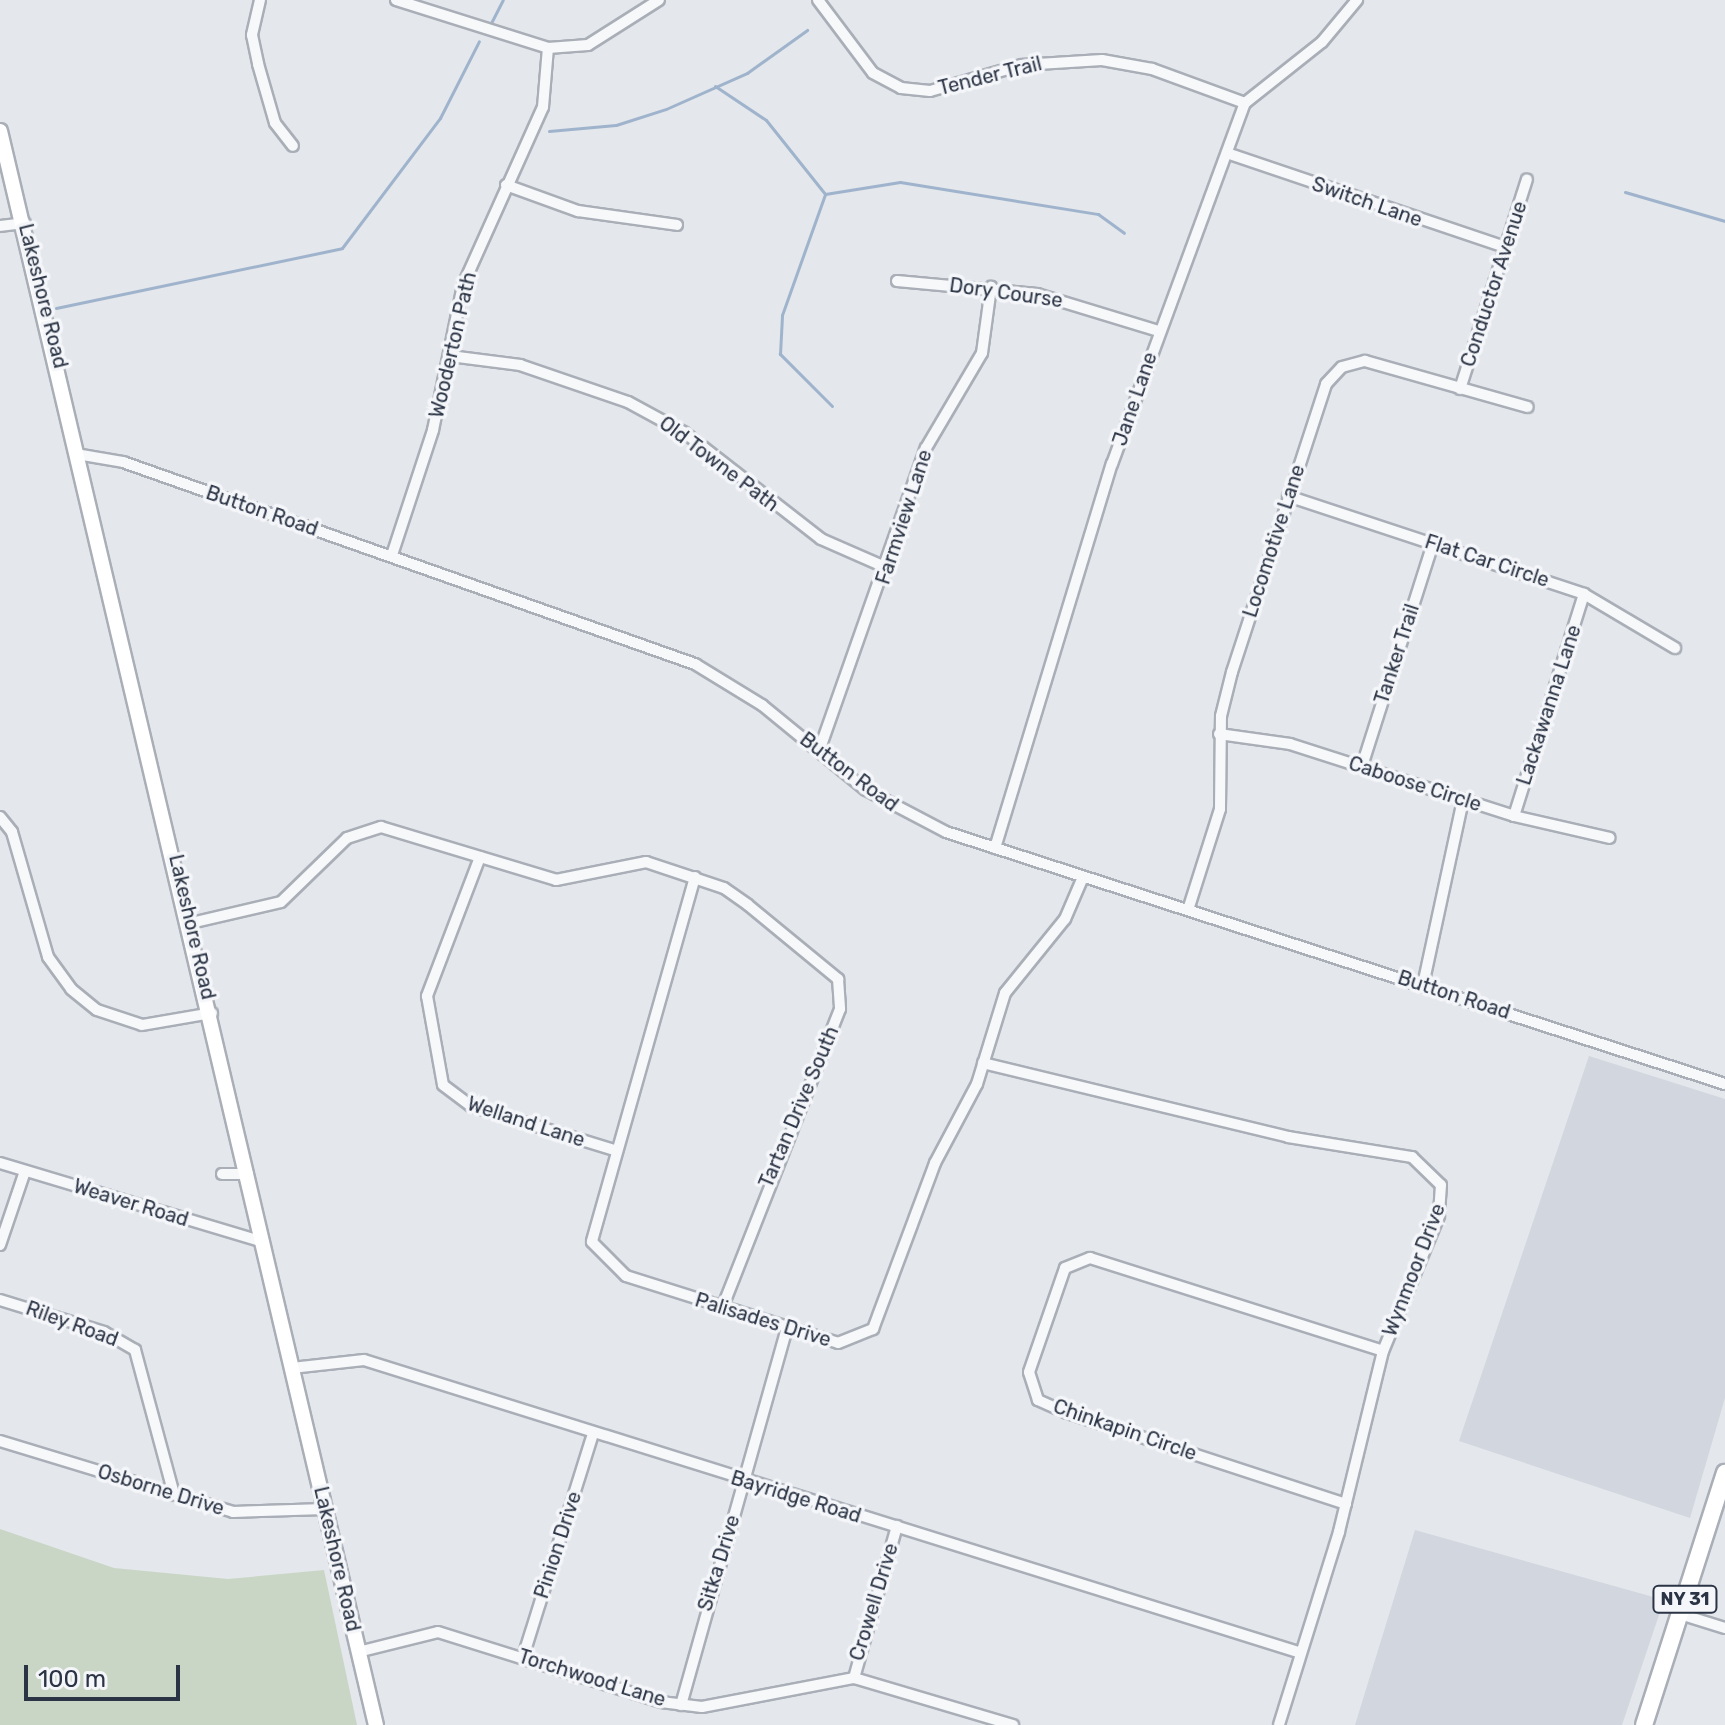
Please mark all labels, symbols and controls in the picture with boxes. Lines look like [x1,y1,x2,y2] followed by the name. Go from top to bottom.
[935,51,1045,101] street label: Tender Trail
[1309,172,1425,232] street label: Switch Lane
[1456,198,1532,370] street label: Conductor Avenue
[13,221,73,371] street label: Lakeshore Road
[425,270,481,420] street label: Wooderton Path
[948,273,1064,313] street label: Dory Course
[1108,349,1162,449] street label: Jane Lane
[654,411,784,517] street label: Old Towne Path
[871,446,937,588] street label: Farmview Lane
[1238,462,1310,620] street label: Locomotive Lane
[203,481,321,541] street label: Button Road
[1422,530,1552,592] street label: Flat Car Circle
[1369,601,1425,707] street label: Tanker Trail
[1512,622,1586,788] street label: Lackawanna Lane
[795,727,903,817] street label: Button Road
[1346,751,1484,817] street label: Caboose Circle
[164,852,220,1002] street label: Lakeshore Road
[1395,966,1513,1024] street label: Button Road
[754,1023,844,1191] street label: Tartan Drive South
[464,1092,588,1152] street label: Welland Lane
[70,1174,192,1232] street label: Weaver Road
[1378,1200,1450,1340] street label: Wynmoor Drive
[692,1288,834,1352] street label: Palisades Drive
[22,1296,122,1352] street label: Riley Road
[1050,1394,1200,1466] street label: Chinkapin Circle
[95,1459,227,1521] street label: Osborne Drive
[728,1466,864,1528] street label: Bayridge Road
[309,1484,365,1634] street label: Lakeshore Road
[529,1488,587,1602] street label: Pinion Drive
[693,1512,745,1614] street label: Sitka Drive
[845,1540,903,1664] street label: Crowell Drive
[1651,1585,1719,1613] road number: NY 31
[515,1644,669,1712] street label: Torchwood Lane
[28,1649,184,1699] scale bar
[38,1665,106,1693] text: 100 m

